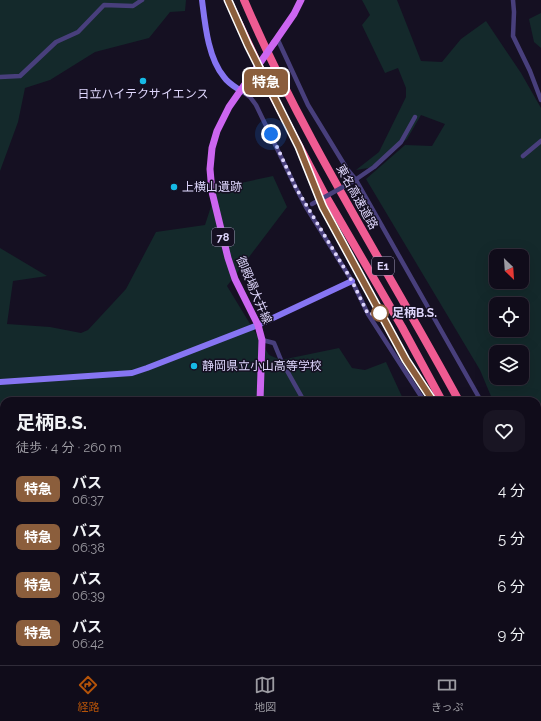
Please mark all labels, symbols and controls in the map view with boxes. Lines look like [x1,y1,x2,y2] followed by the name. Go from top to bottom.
[248,69,284,95] line badge: 特急
[252,74,280,90] text: 特急
[138,76,148,86] marker: 日立ハイテクサイエンス
[77,87,209,101] place label: 日立ハイテクサイエンス
[261,124,281,144] your location
[333,162,381,232] street label: 東名高速道路
[182,180,242,194] place label: 上横山遺跡
[169,182,179,192] marker: 上横山遺跡
[212,228,234,246] road number: 78
[489,249,529,289] north arrow
[489,249,529,385] map controls
[233,254,275,326] street label: 御殿場大井線
[372,257,394,275] road number: E1
[489,297,529,337] button: locate
[371,304,389,322] marker: 足柄B.S.
[392,306,437,320] place label: 足柄B.S.
[489,345,529,385] button: layers
[202,359,322,373] place label: 静岡県立小山高等学校
[189,361,199,371] marker: 静岡県立小山高等学校
[483,410,525,452] button: heart
[16,411,87,433] text: 足柄B.S.
[16,440,121,455] text: 徒歩 · 4 分 · 260 m
[72,474,102,492] text: バス
[24,481,52,497] text: 特急
[498,482,525,500] text: 4 分
[72,492,104,507] text: 06:37
[72,522,102,540] text: バス
[24,529,52,545] text: 特急
[498,530,525,548] text: 5 分
[72,540,105,555] text: 06:38
[72,570,102,588] text: バス
[24,577,52,593] text: 特急
[497,578,525,596] text: 6 分
[72,588,105,603] text: 06:39
[72,618,102,636] text: バス
[24,625,52,641] text: 特急
[497,626,525,644] text: 9 分
[72,636,104,651] text: 06:42
[77,674,99,714] tab: 経路
[254,674,276,714] tab: 地図
[431,674,464,714] tab: きっぷ

